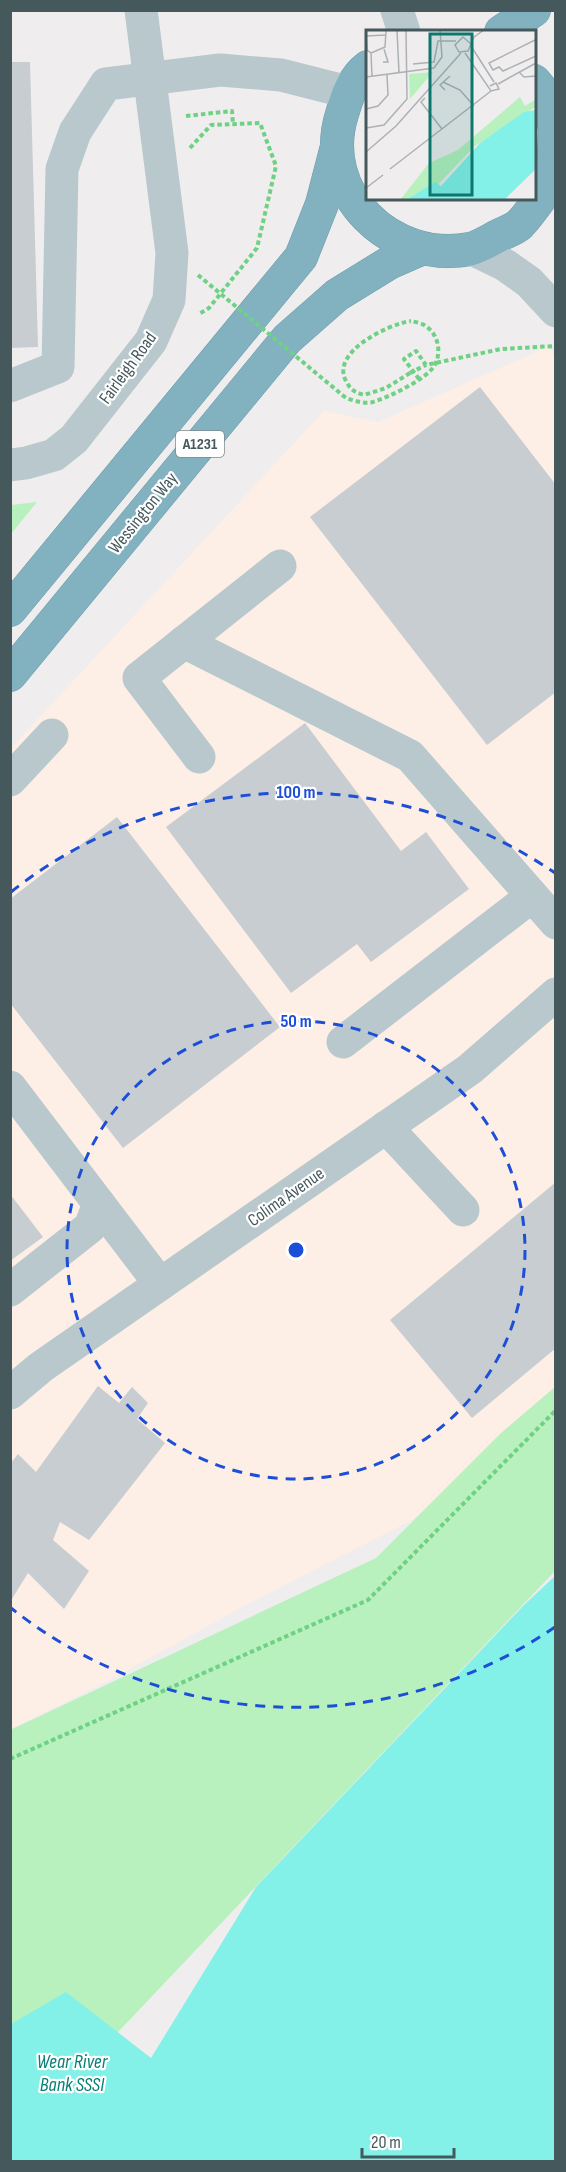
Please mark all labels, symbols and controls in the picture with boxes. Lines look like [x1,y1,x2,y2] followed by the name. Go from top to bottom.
[366,30,536,200] inset map
[95,328,161,408] street label: Fairleigh Road
[176,431,224,457] road number: A1231
[104,468,182,558] street label: Wessington Way
[277,782,316,803] text: 100 m
[280,1011,312,1032] text: 50 m
[244,1163,328,1231] street label: Colima Avenue
[286,1240,306,1260] centre of rings
[37,2050,109,2097] water label: Wear River Bank SSSI
[362,2121,454,2159] scale bar
[371,2132,401,2153] text: 20 m

